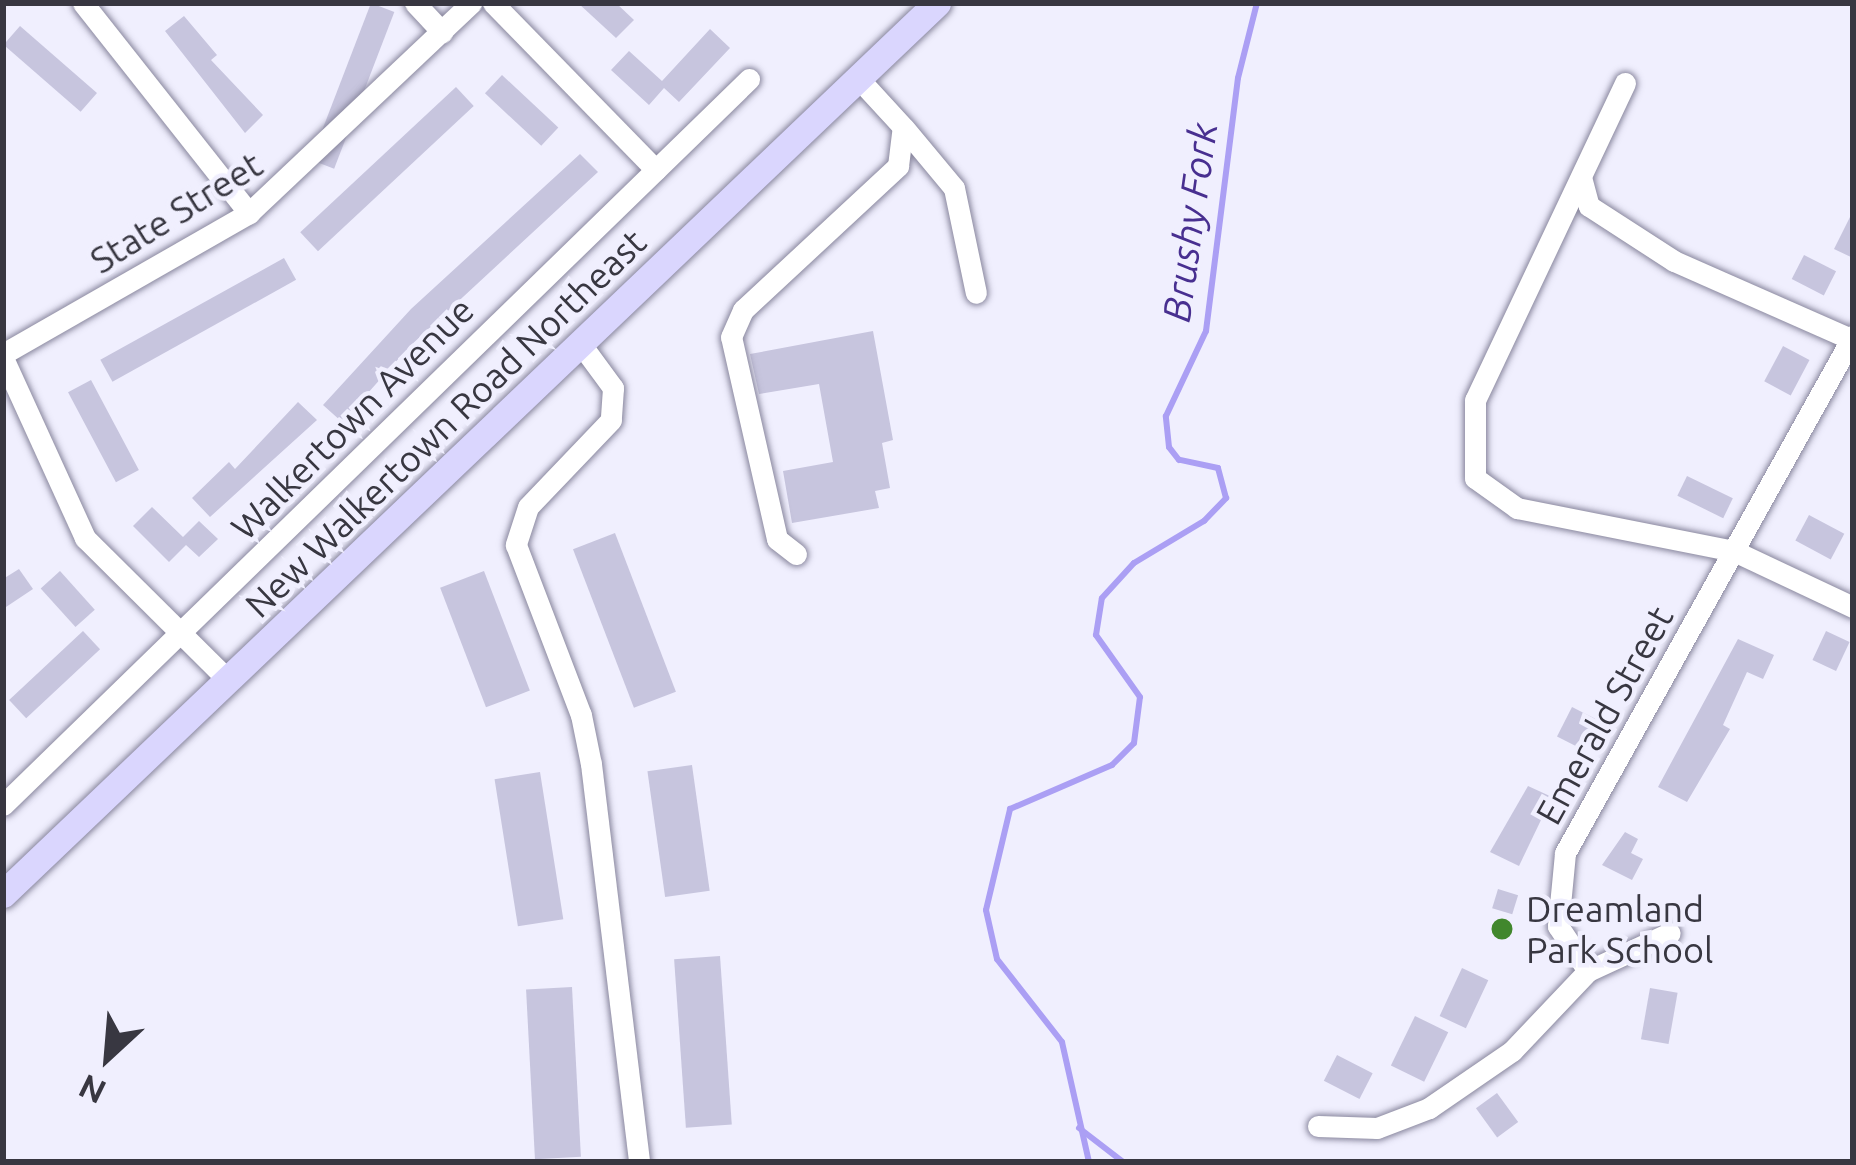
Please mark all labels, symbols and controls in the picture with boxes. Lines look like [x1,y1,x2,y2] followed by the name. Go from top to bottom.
[1153,119,1227,325] water label: Brushy Fork
[82,142,270,282] street label: State Street
[236,220,654,626] street label: New Walkertown Road Northeast
[222,288,482,548] street label: Walkertown Avenue
[1526,598,1682,832] street label: Emerald Street
[1526,886,1713,971] place label: Dreamland Park School
[1489,916,1515,942] marker: Dreamland Park School
[48,997,168,1117] north arrow
[73,1068,111,1112] text: N

